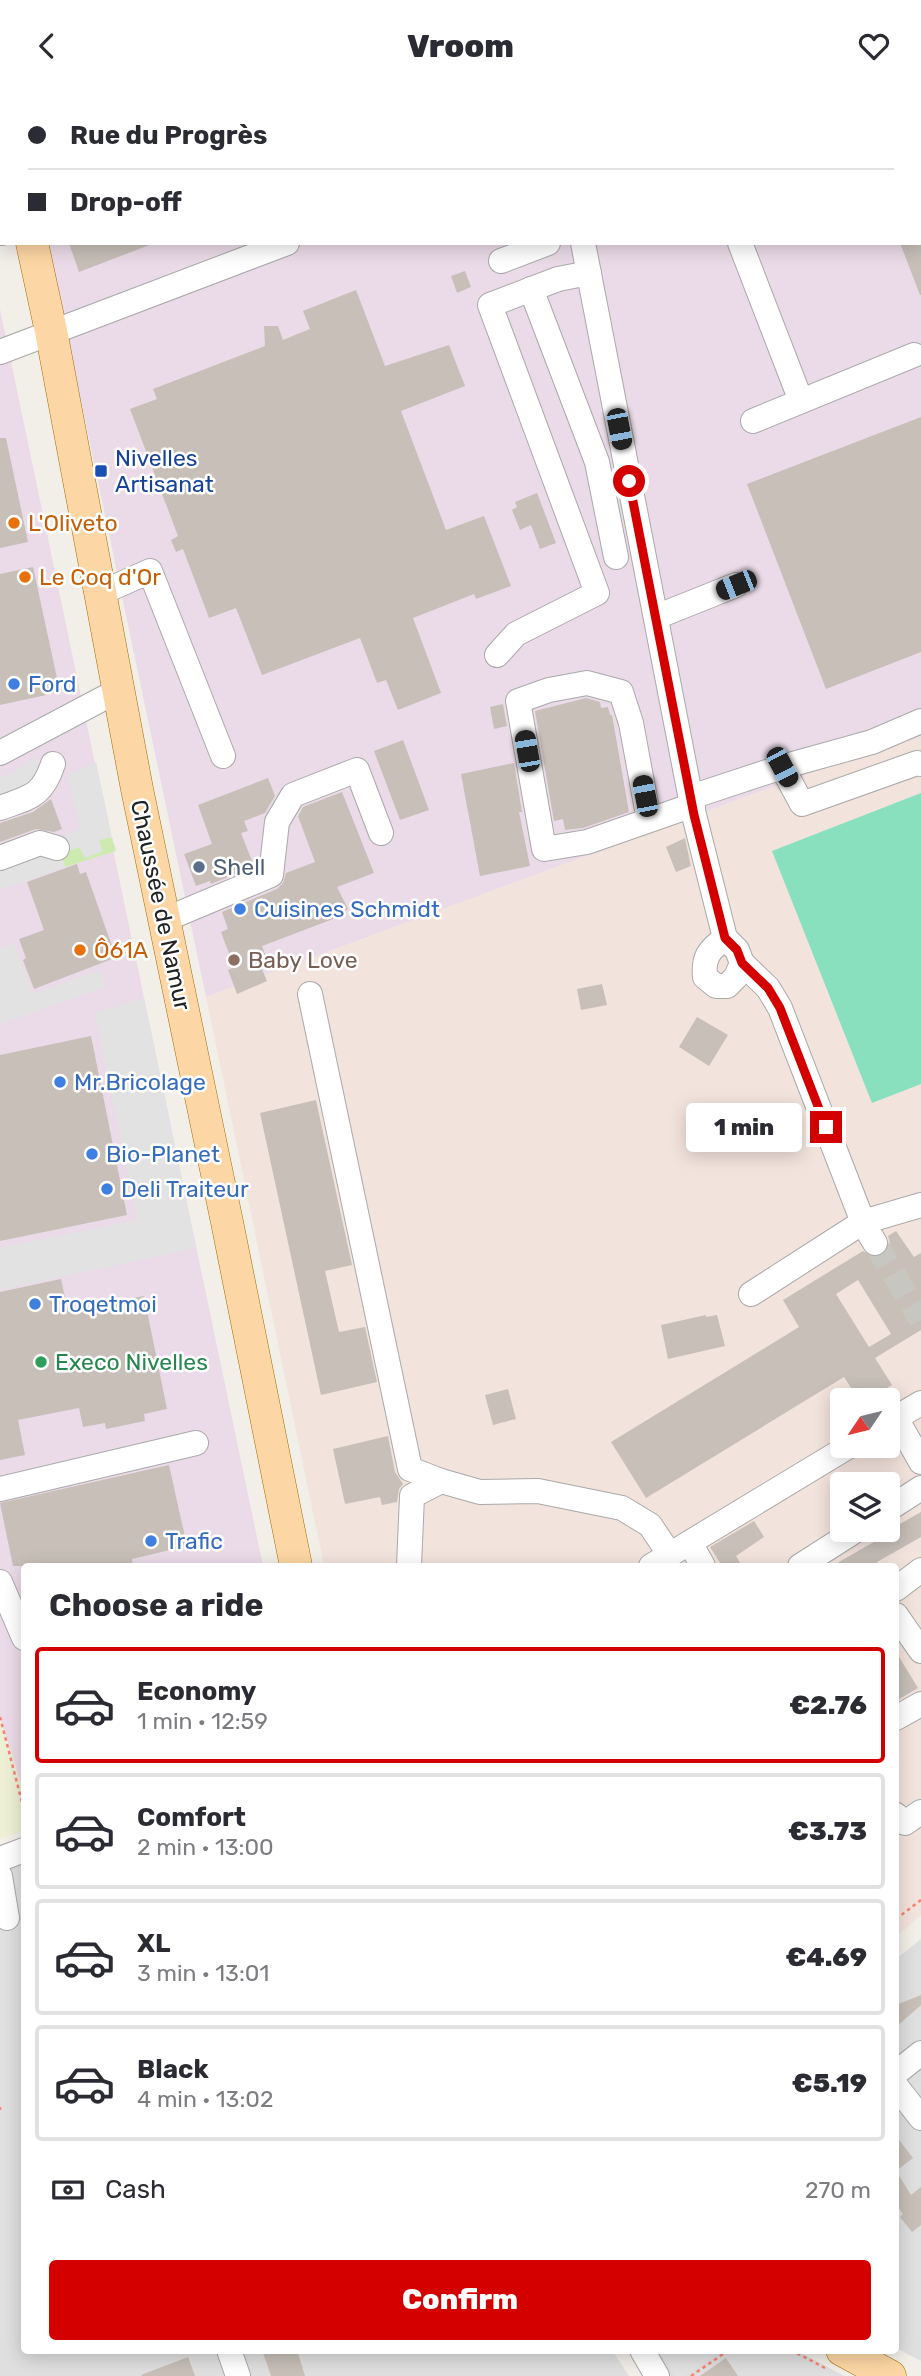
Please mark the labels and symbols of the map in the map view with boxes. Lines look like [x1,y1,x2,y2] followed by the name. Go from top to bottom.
[605,406,634,452] car
[115,444,214,498] place label: Nivelles Artisanat
[93,463,109,479] marker: Nivelles Artisanat
[613,465,645,497] route start
[28,509,118,537] place label: L'Oliveto
[6,515,22,531] marker: L'Oliveto
[39,563,161,591] place label: Le Coq d'Or
[713,567,760,603] car
[17,569,33,585] marker: Le Coq d'Or
[28,670,77,698] place label: Ford
[6,676,22,692] marker: Ford
[514,728,541,774] car
[763,744,802,790] car
[631,773,660,819] car
[125,797,197,1013] street label: Chaussée de Namur
[213,853,265,881] place label: Shell
[191,859,207,875] marker: Shell
[254,895,440,923] place label: Cuisines Schmidt
[232,901,248,917] marker: Cuisines Schmidt
[94,936,148,964] place label: Ô61A
[72,942,88,958] marker: Ô61A
[248,946,358,974] place label: Baby Love
[226,952,242,968] marker: Baby Love
[74,1068,206,1096] place label: Mr.Bricolage
[52,1074,68,1090] marker: Mr.Bricolage
[686,1103,802,1151] callout: 1 min
[810,1111,842,1143] route end
[106,1140,220,1168] place label: Bio-Planet
[84,1146,100,1162] marker: Bio-Planet
[121,1175,249,1203] place label: Deli Traiteur
[99,1181,115,1197] marker: Deli Traiteur
[49,1290,157,1318] place label: Troqetmoi
[27,1296,43,1312] marker: Troqetmoi
[55,1348,208,1376] place label: Execo Nivelles
[33,1354,49,1370] marker: Execo Nivelles
[830,1388,900,1458] north arrow
[165,1527,223,1555] place label: Trafic
[143,1533,159,1549] marker: Trafic

